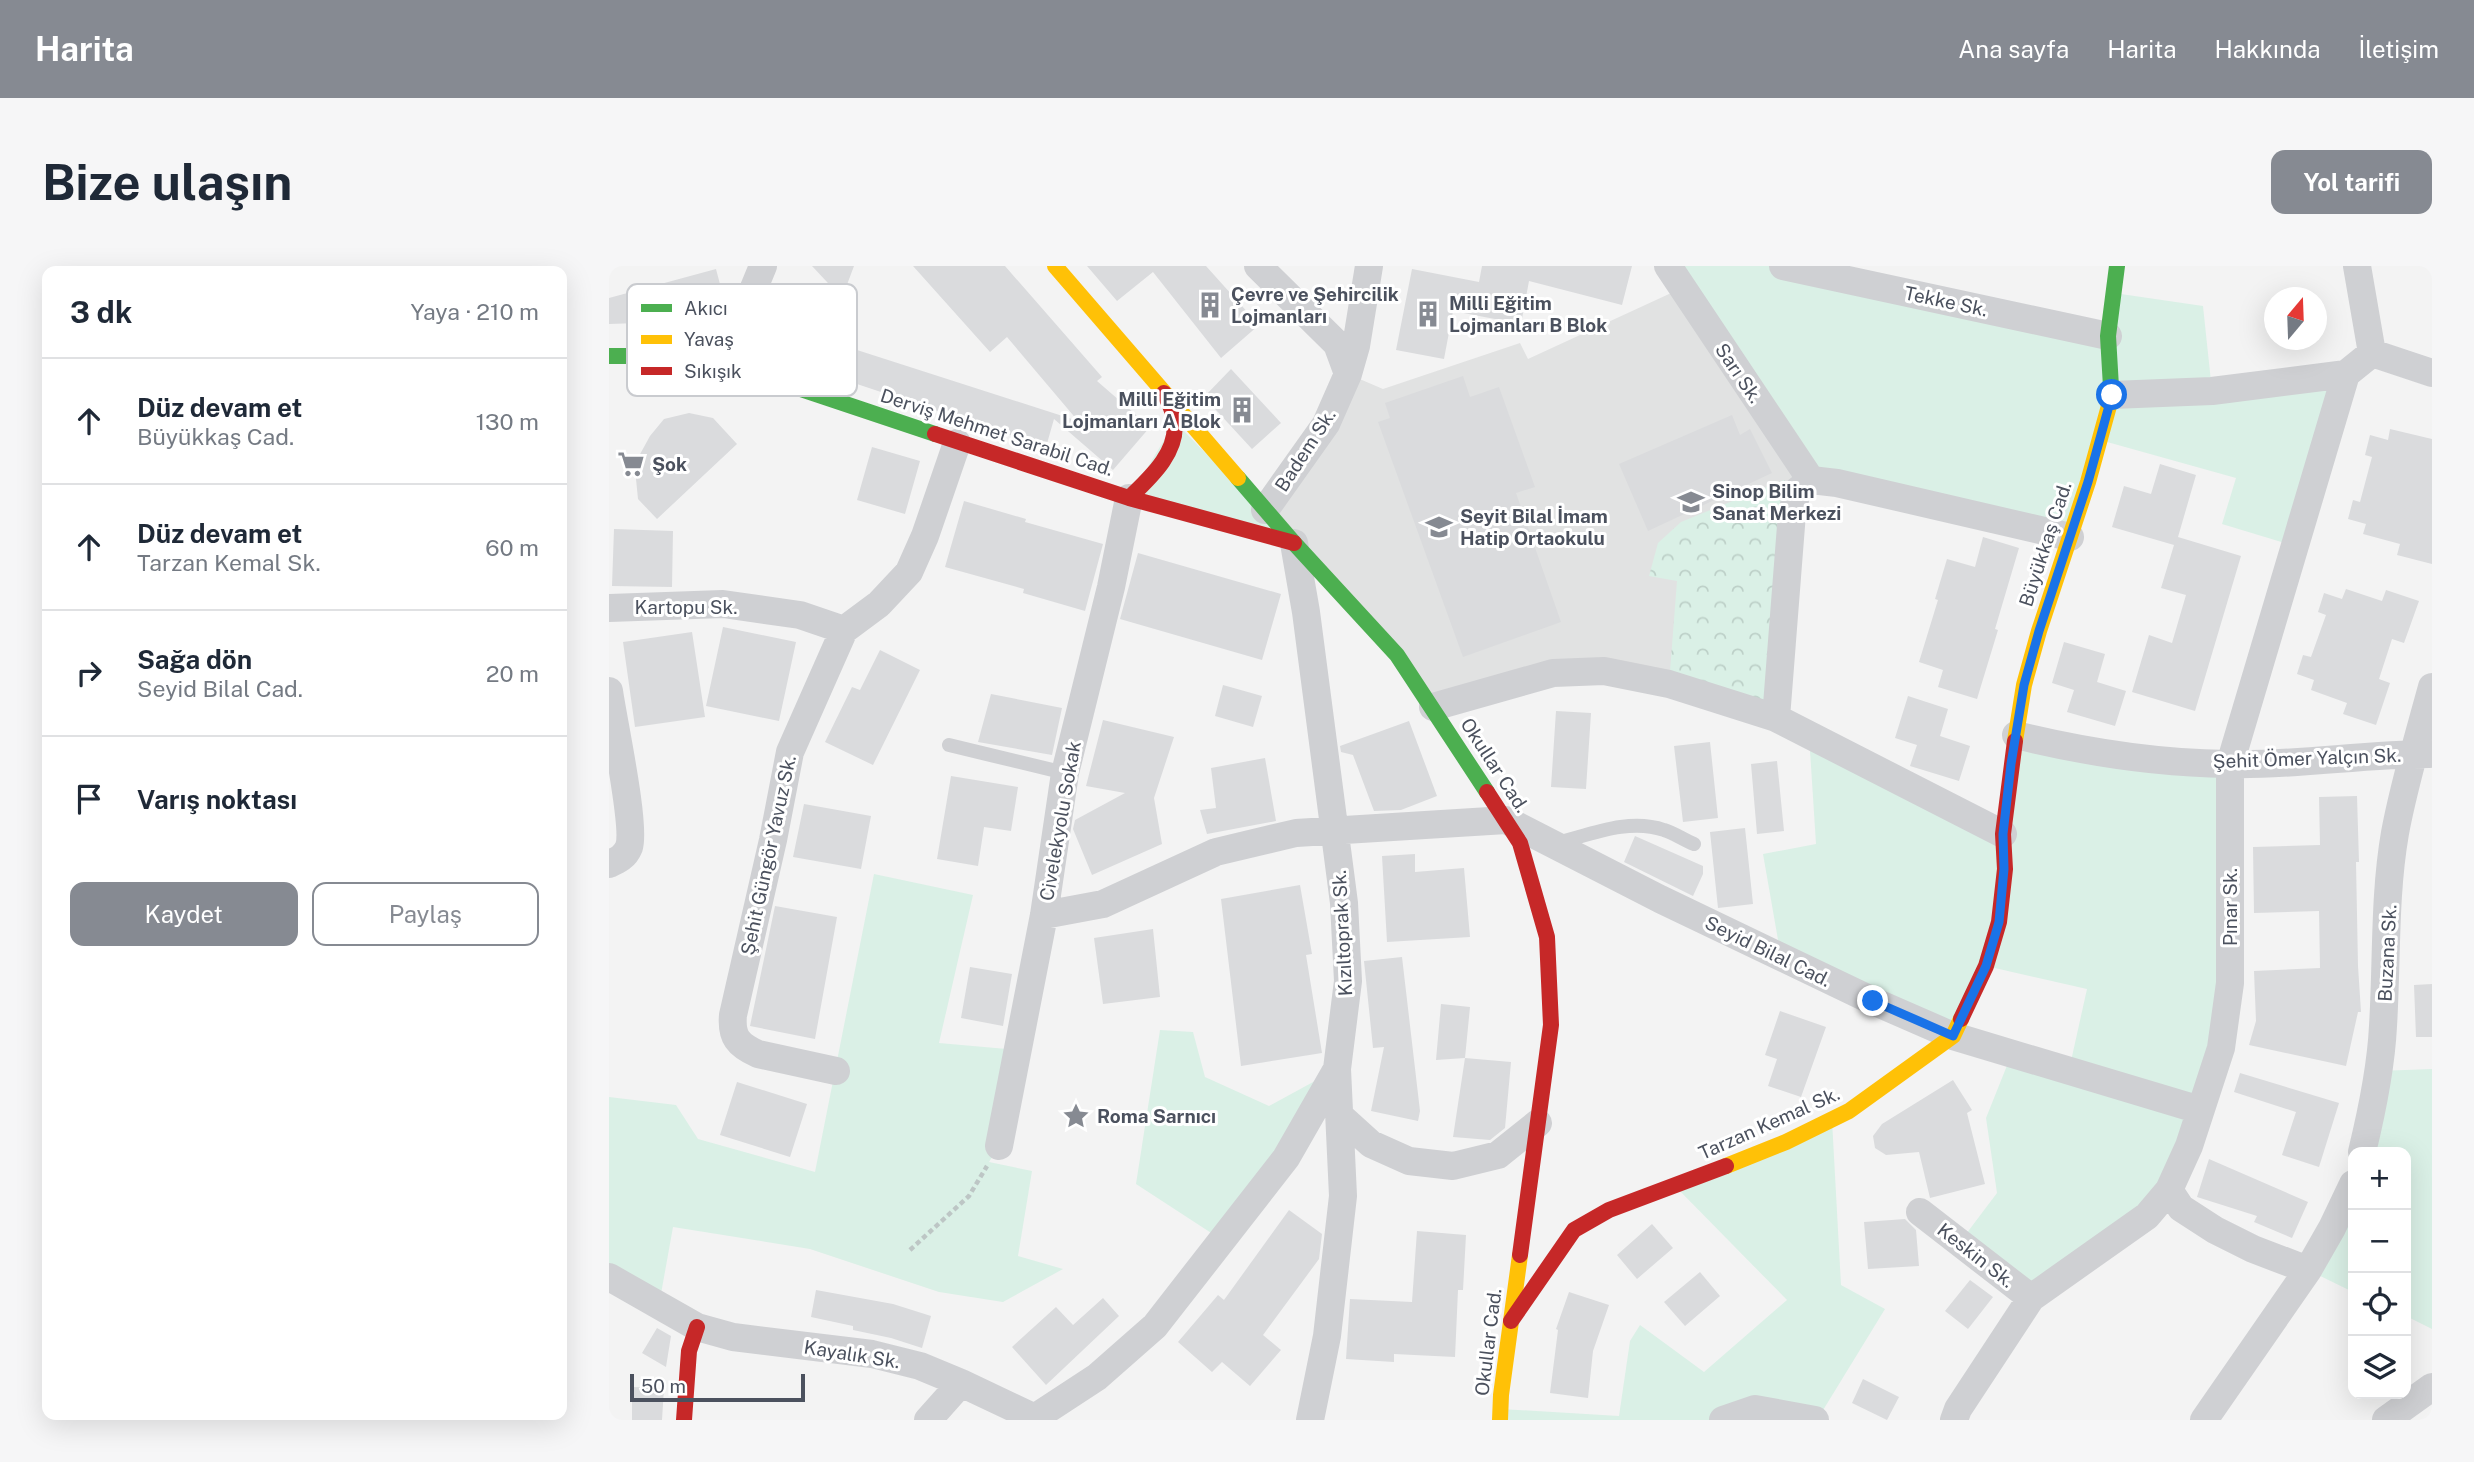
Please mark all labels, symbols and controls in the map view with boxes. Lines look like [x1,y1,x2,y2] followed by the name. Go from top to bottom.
[35,30,134,68] text: Harita
[1958,35,2069,63] text: Ana sayfa
[2107,35,2177,63] text: Harita
[2215,35,2320,63] text: Hakkında
[2358,35,2439,63] text: İletişim
[2271,150,2432,214] button: Yol tarifi
[42,153,292,211] text: Bize ulaşın
[1902,281,1990,321] street label: Tekke Sk.
[1231,283,1399,327] place label: Çevre ve Şehircilik Lojmanları
[627,284,857,396] legend
[2264,287,2327,350] north arrow
[1195,290,1225,320] building icon: Çevre ve Şehircilik Lojmanları
[1449,292,1607,336] place label: Milli Eğitim Lojmanları B Blok
[70,294,132,330] text: 3 dk
[684,297,728,319] text: Akıcı
[411,298,539,325] text: Yaya · 210 m
[1413,299,1443,329] building icon: Milli Eğitim Lojmanları B Blok
[684,328,734,350] text: Yavaş
[1711,339,1767,407] street label: Sarı Sk.
[684,360,742,382] text: Sıkışık
[2096,379,2127,410] route start
[878,384,1116,480] street label: Derviş Mehmet Sarabil Cad.
[1062,388,1221,432] place label: Milli Eğitim Lojmanları A Blok
[137,392,302,423] text: Düz devam et
[1227,395,1257,425] building icon: Milli Eğitim Lojmanları A Blok
[70,402,108,440] icon: ahead
[1270,405,1340,495] street label: Badem Sk.
[476,408,539,435] text: 130 m
[137,423,294,450] text: Büyükkaş Cad.
[616,449,646,479] supermarket icon: Şok
[652,453,687,475] place label: Şok
[2014,479,2076,609] street label: Büyükkaş Cad.
[1712,480,1841,524] place label: Sinop Bilim Sanat Merkezi
[1676,487,1706,517] school or university icon: Sinop Bilim Sanat Merkezi
[1460,505,1608,549] place label: Seyit Bilal İmam Hatip Ortaokulu
[1424,512,1454,542] school or university icon: Seyit Bilal İmam Hatip Ortaokulu
[137,518,302,549] text: Düz devam et
[70,528,108,566] icon: ahead
[485,534,539,561] text: 60 m
[137,549,321,576] text: Tarzan Kemal Sk.
[635,596,737,618] street label: Kartopu Sk.
[137,644,252,675] text: Sağa dön
[70,654,108,692] icon: right
[486,660,539,687] text: 20 m
[137,675,303,702] text: Seyid Bilal Cad.
[1456,714,1534,816] street label: Okullar Cad.
[1035,739,1085,903] street label: Civelekyolu Sokak
[2212,744,2402,772] street label: Şehit Ömer Yalçın Sk.
[736,753,800,957] street label: Şehit Güngör Yavuz Sk.
[70,780,108,818] icon: arrive
[137,784,297,815] text: Varış noktası
[2219,868,2241,946] street label: Pınar Sk.
[1328,869,1356,997] street label: Kızıltoprak Sk.
[70,882,298,946] button: Kaydet
[312,882,539,946] button: Paylaş
[2373,904,2401,1002] street label: Buzana Sk.
[1702,911,1834,991] street label: Seyid Bilal Cad.
[1857,985,1888,1016] route end
[1695,1082,1843,1164] street label: Tarzan Kemal Sk.
[1061,1101,1091,1131] place icon: Roma Sarnıcı
[1097,1105,1216,1127] place label: Roma Sarnıcı
[2348,1147,2411,1399] map controls
[2348,1147,2411,1210] button: +
[2348,1210,2411,1273] button: −
[1933,1218,2019,1292] street label: Keskin Sk.
[2348,1273,2411,1336] button: locate
[1470,1287,1506,1397] street label: Okullar Cad.
[802,1336,902,1372] street label: Kayalık Sk.
[2348,1336,2411,1399] button: layers
[630,1371,805,1403] scale bar
[641,1375,686,1397] text: 50 m

